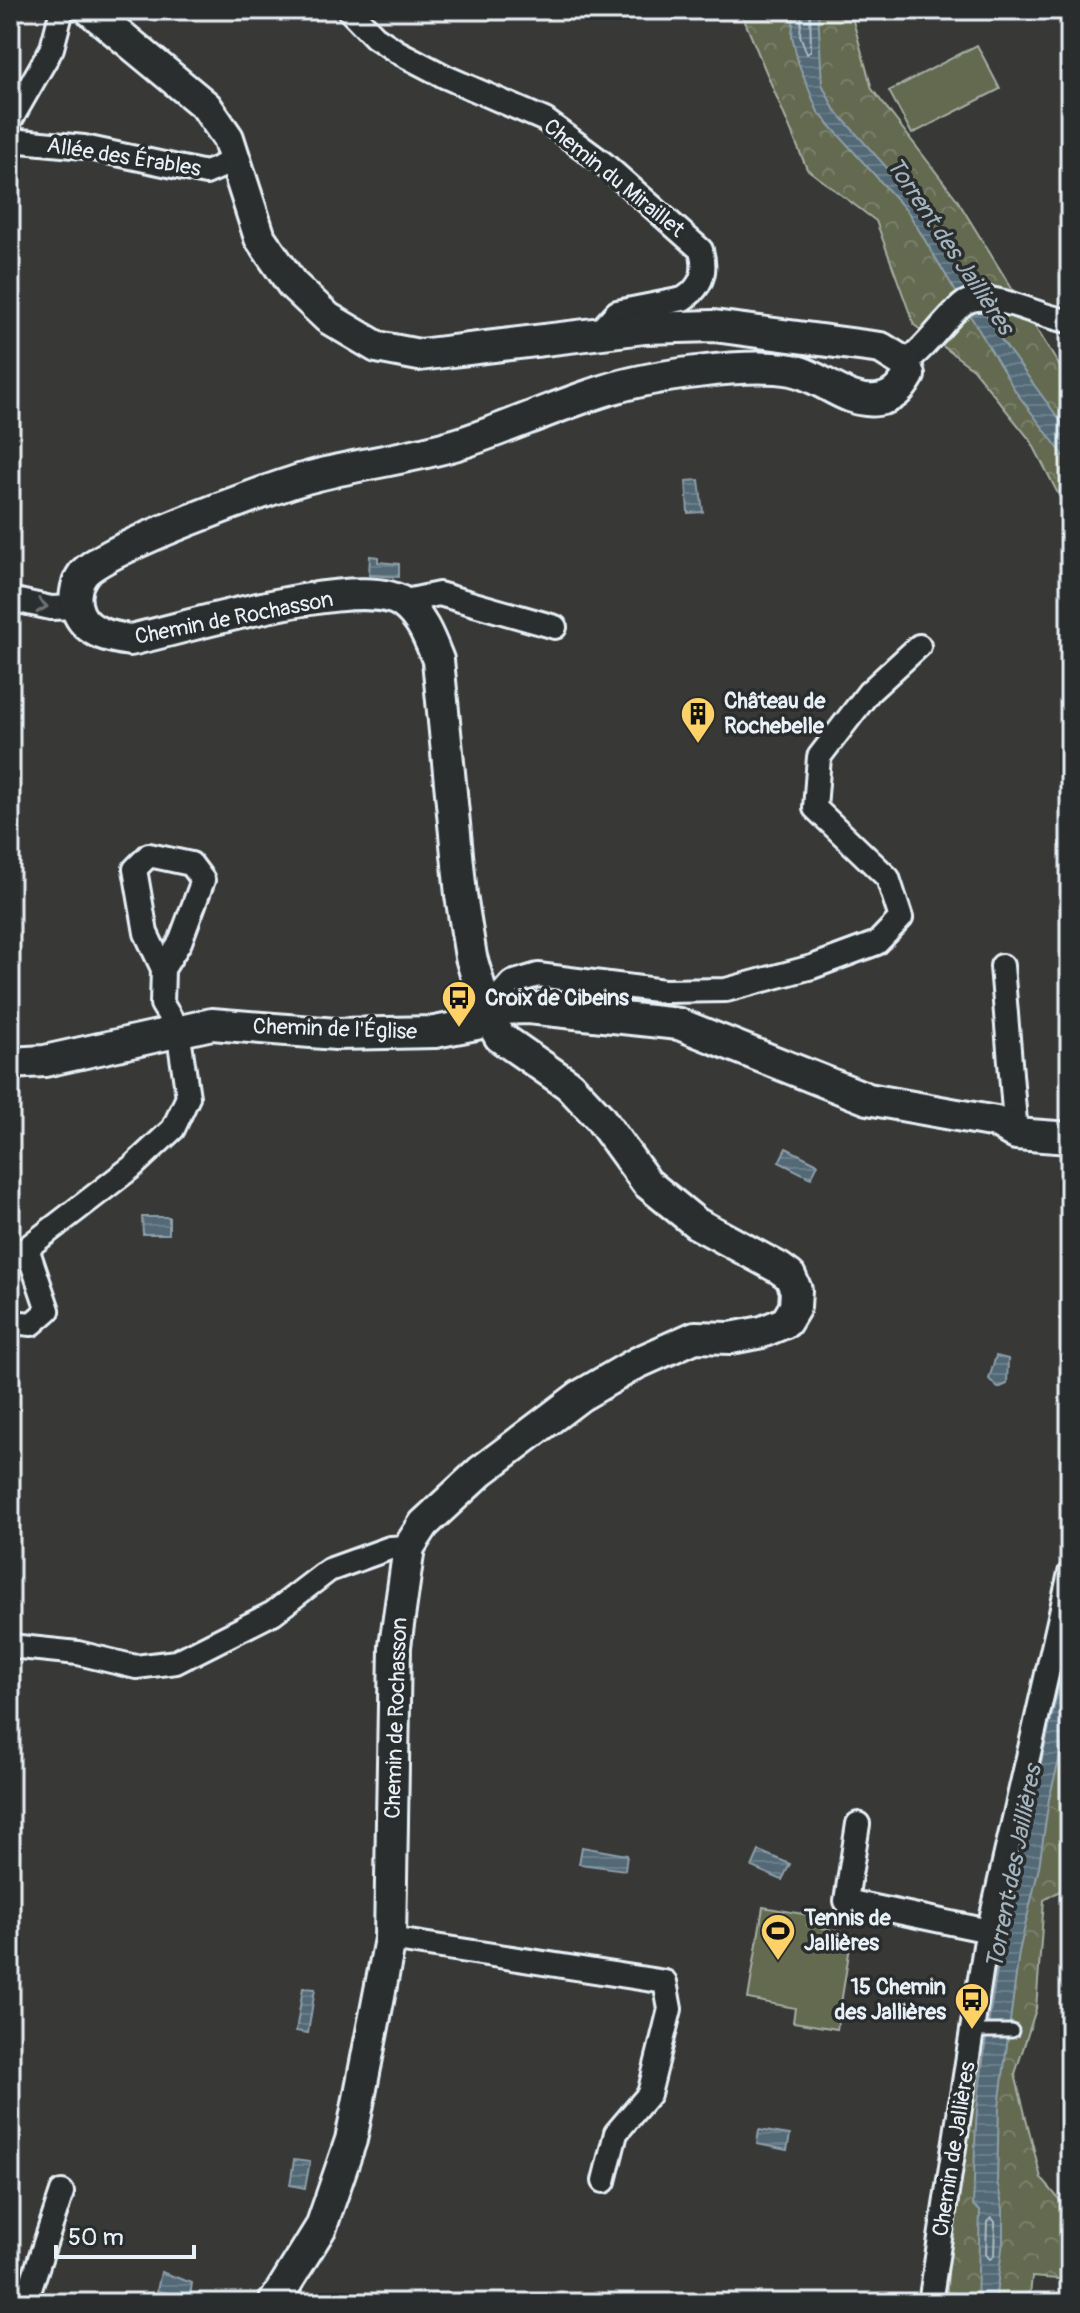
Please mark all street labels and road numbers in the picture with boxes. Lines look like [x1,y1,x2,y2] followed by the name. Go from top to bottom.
[538,113,690,244] street label: Chemin du Miraillet
[45,131,203,183] street label: Allée des Érables
[132,585,336,651] street label: Chemin de Rochasson
[252,1012,418,1046] street label: Chemin de l'Église
[378,1617,414,1819] street label: Chemin de Rochasson
[926,2059,982,2238] street label: Chemin de Jallières

